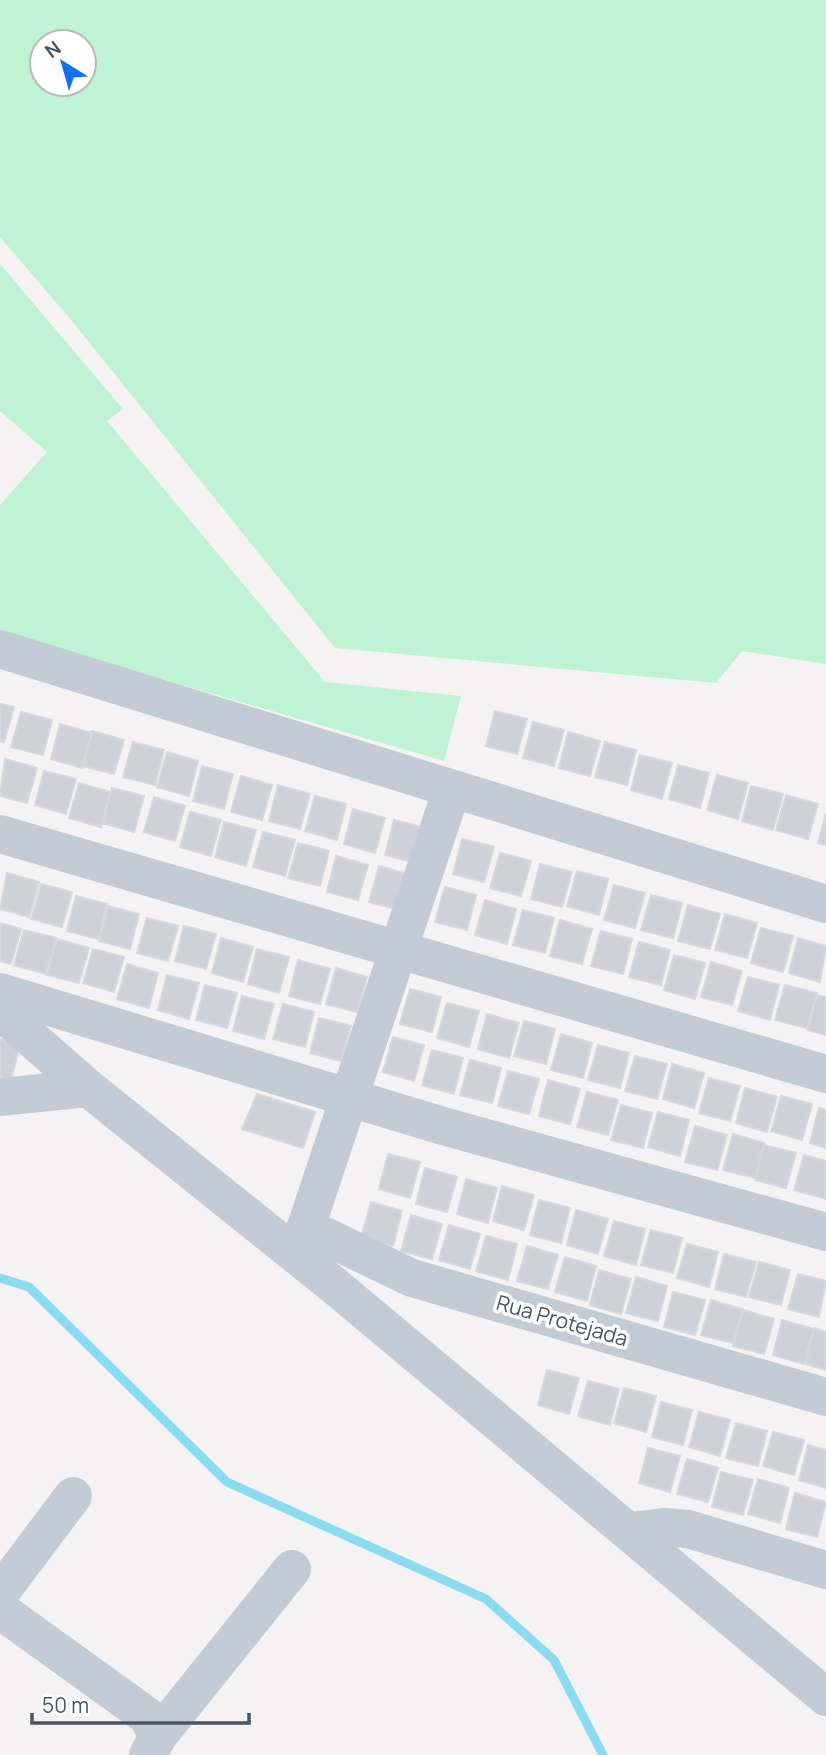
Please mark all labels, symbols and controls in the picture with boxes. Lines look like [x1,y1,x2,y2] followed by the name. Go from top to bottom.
[28,28,98,98] north arrow
[39,35,66,64] text: N
[493,1288,631,1352] street label: Rua Protejada
[32,1682,248,1726] scale bar
[42,1691,89,1719] text: 50 m

